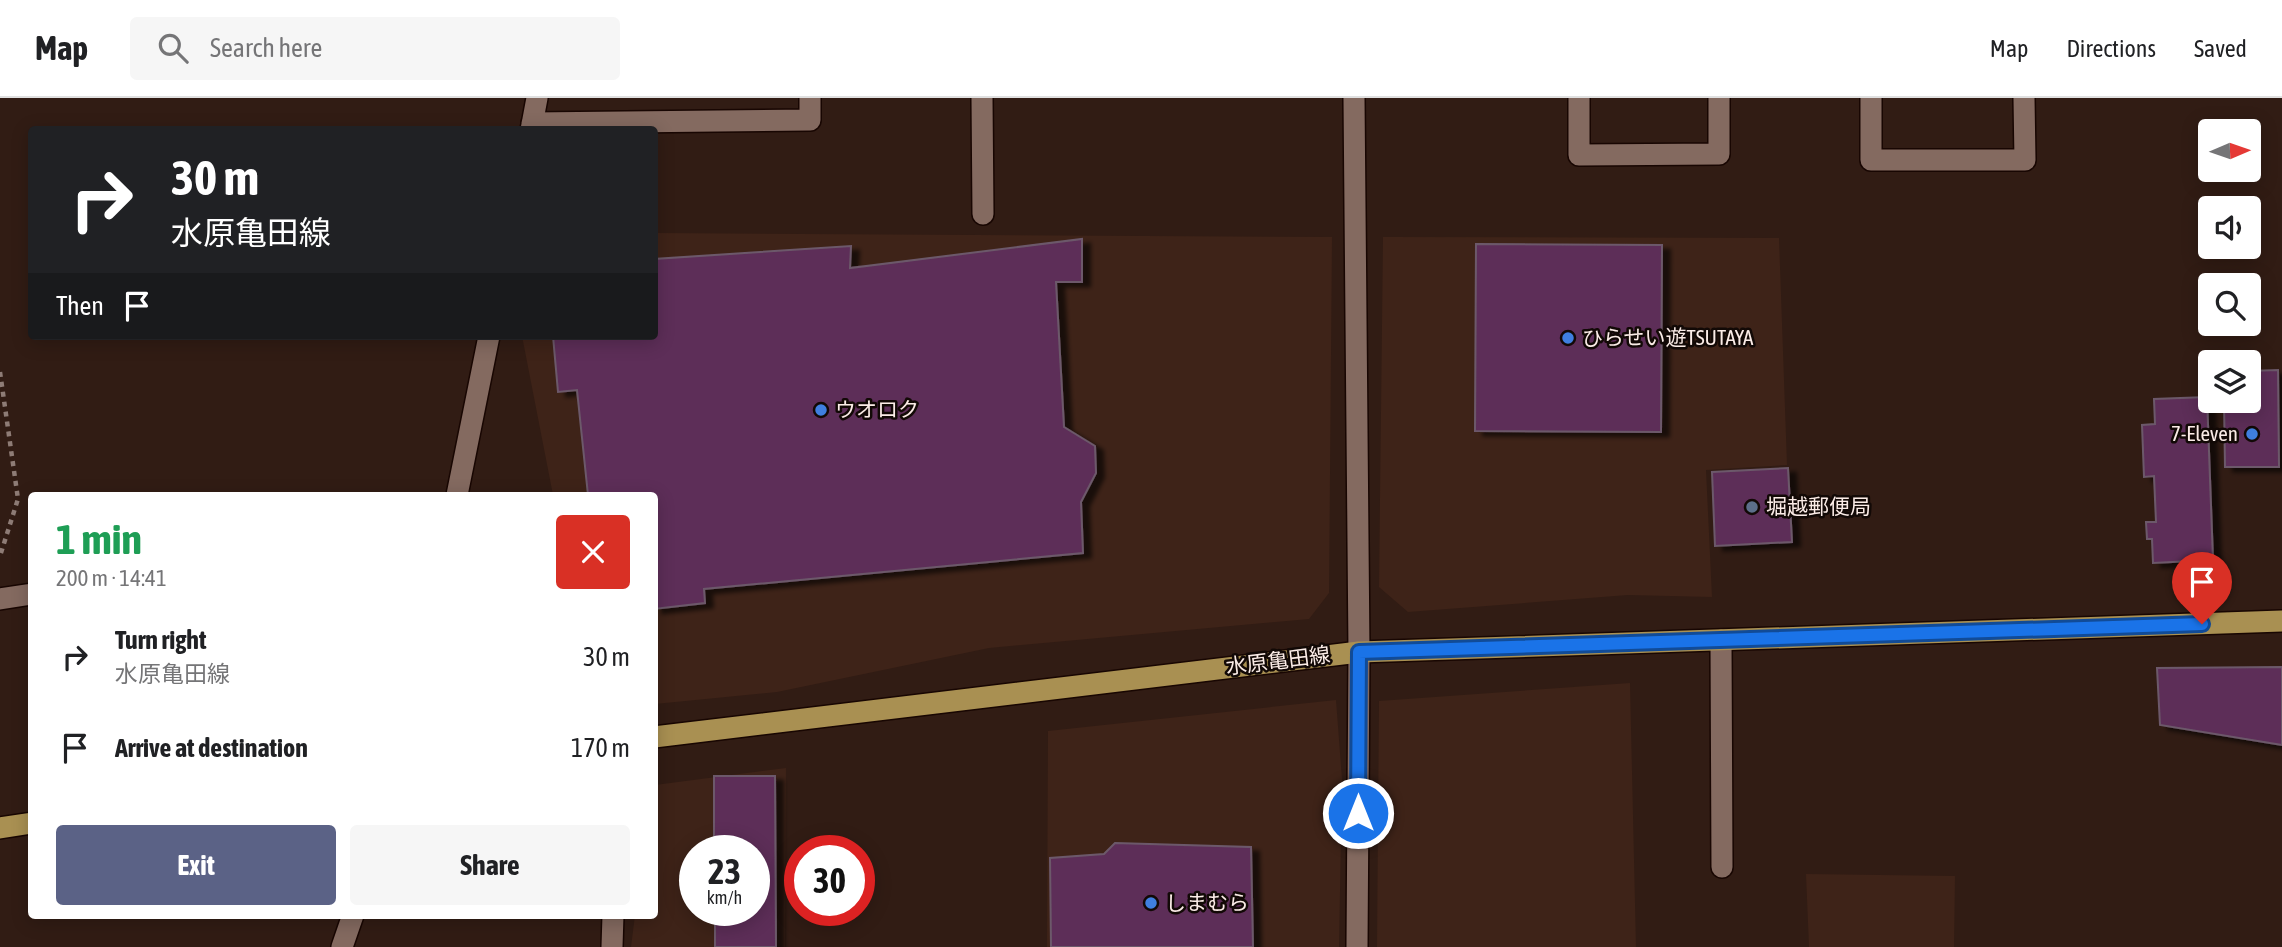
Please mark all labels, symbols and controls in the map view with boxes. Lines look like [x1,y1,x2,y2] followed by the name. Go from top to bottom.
[130,17,620,80] search box
[35,29,88,67] text: Map
[154,29,192,67] icon: search
[210,33,322,63] text: Search here
[1990,35,2028,62] text: Map
[2066,35,2156,62] text: Directions
[2194,35,2247,62] text: Saved
[2198,119,2261,182] north arrow
[2198,119,2261,413] map controls
[171,149,259,205] text: 30 m
[56,154,147,245] icon: right
[2198,196,2261,259] button: sound
[171,214,331,251] text: 水原亀田線
[2198,273,2261,336] button: search
[118,287,156,325] icon: arrive
[56,291,104,321] text: Then
[1582,325,1754,349] place label: ひらせい遊TSUTAYA
[1560,330,1576,346] marker: ひらせい遊TSUTAYA
[2198,350,2261,413] button: layers
[835,397,919,421] place label: ウオロク
[813,402,829,418] marker: ウオロク
[2171,421,2238,445] place label: 7-Eleven
[2244,426,2260,442] marker: 7-Eleven
[1766,494,1871,518] place label: 堀越郵便局
[1744,499,1760,515] marker: 堀越郵便局
[56,515,142,563] text: 1 min
[556,515,630,589] button: close
[2172,552,2232,624] pin
[2183,563,2221,601] icon: arrive
[56,565,167,591] text: 200 m · 14:41
[115,625,206,655] text: Turn right
[56,638,94,676] icon: right
[583,642,630,672] text: 30 m
[1224,642,1331,678] street label: 水原亀田線
[115,661,230,687] text: 水原亀田線
[56,729,94,767] icon: arrive
[115,733,308,763] text: Arrive at destination
[571,733,630,763] text: 170 m
[1321,776,1395,850] position arrow
[56,825,336,905] button: Exit
[350,825,630,905] button: Share
[784,835,875,926] speed limit sign: 30
[708,851,741,891] text: 23
[707,887,742,908] text: km/h
[1165,890,1249,914] place label: しまむら
[1143,895,1159,911] marker: しまむら

